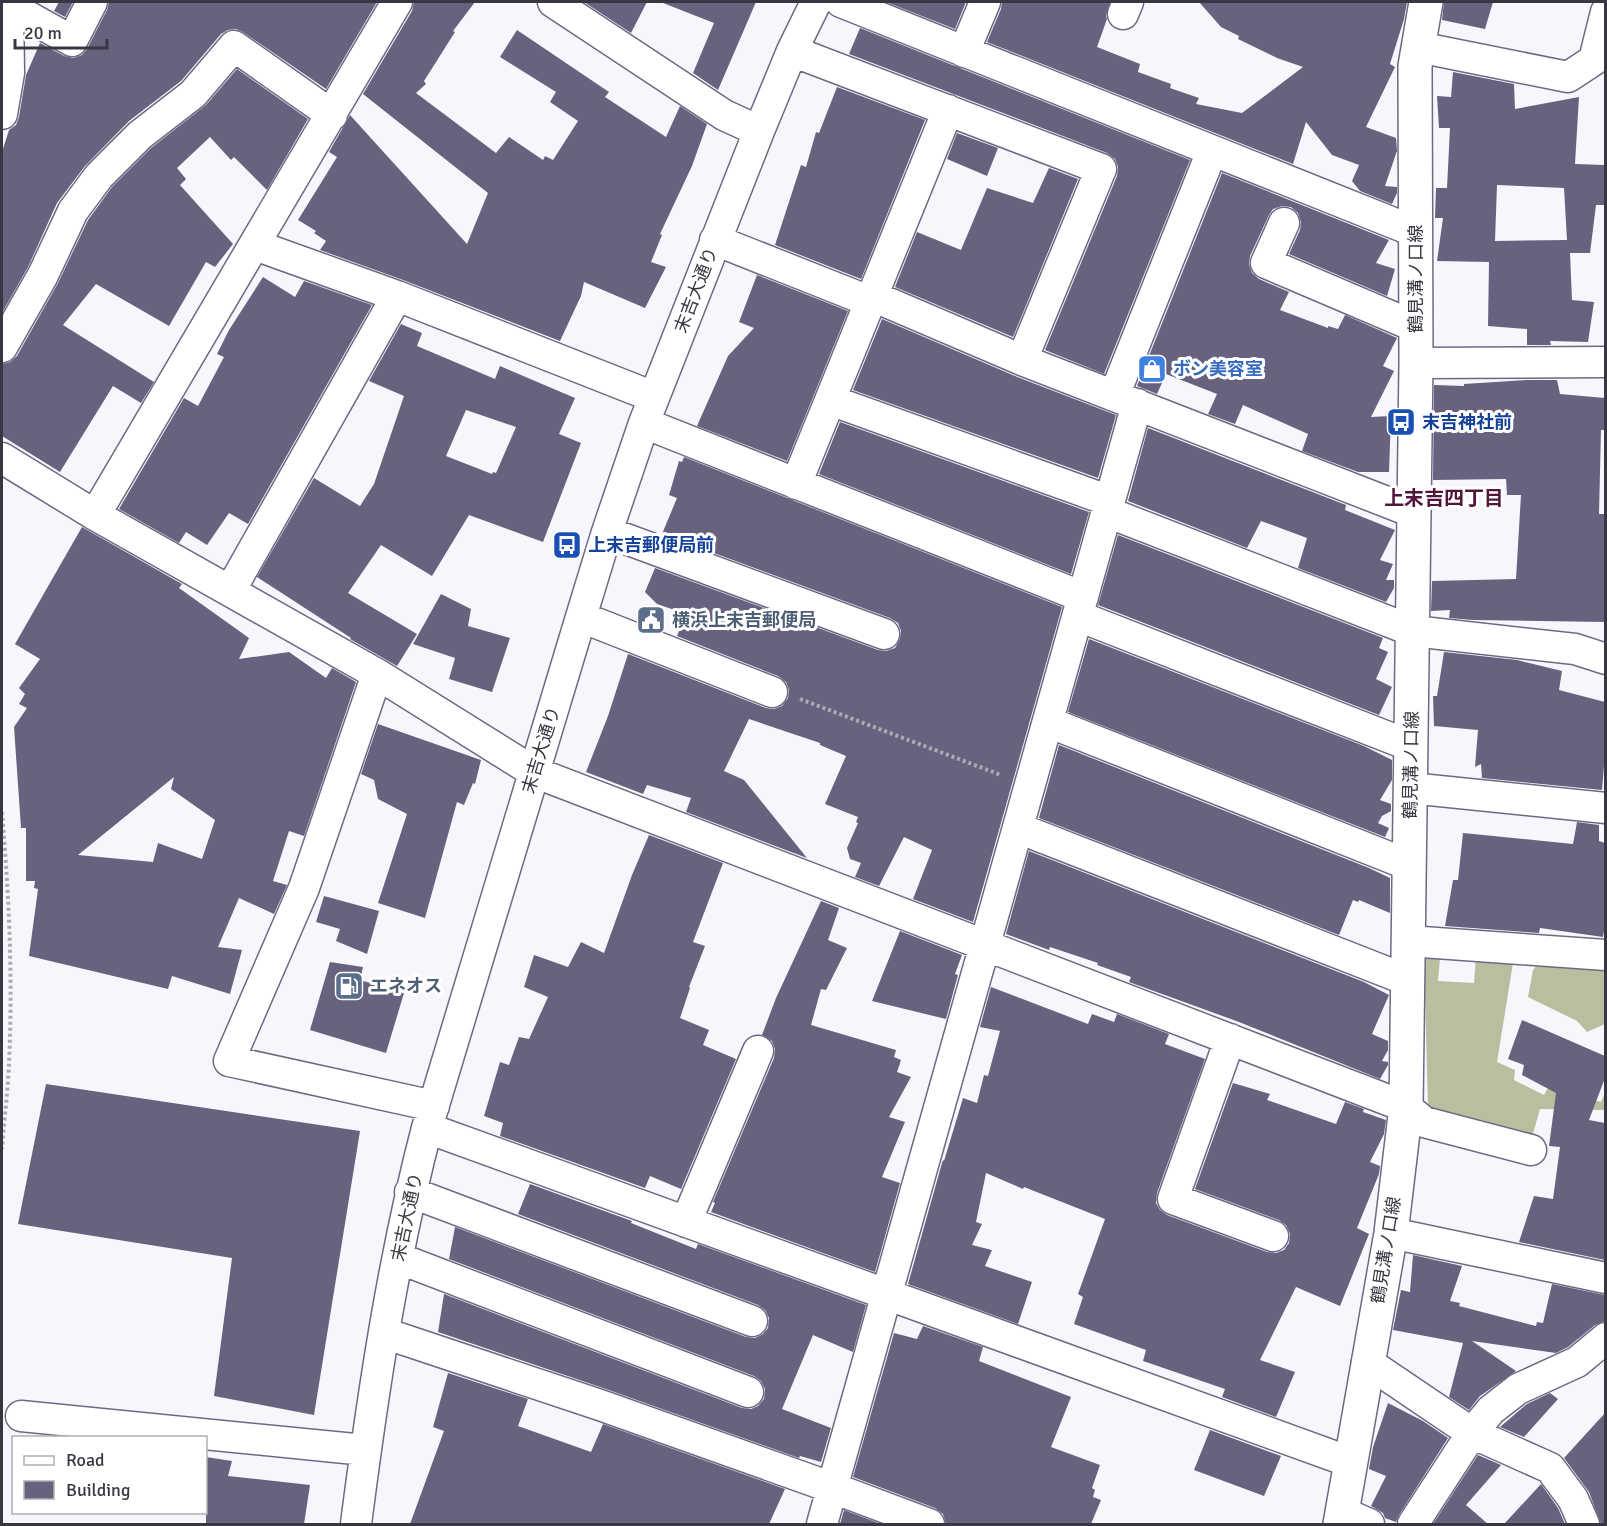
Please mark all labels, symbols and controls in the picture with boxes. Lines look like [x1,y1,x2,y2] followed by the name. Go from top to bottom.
[15,12,106,50] scale bar
[24,22,62,44] text: 20 m
[1405,225,1427,333] street label: 鶴見溝ノ口線
[670,244,722,336] street label: 末吉大通り
[1136,353,1168,385] shop icon: ボン美容室
[1173,358,1263,380] place label: ボン美容室
[1385,406,1417,438] bus stop icon: 末吉神社前
[1422,411,1512,433] place label: 末吉神社前
[1384,486,1504,511] district label: 上末吉四丁目
[551,529,583,561] bus stop icon: 上末吉郵便局前
[588,534,714,556] place label: 上末吉郵便局前
[635,604,667,636] public building icon: 横浜上末吉郵便局
[672,609,816,631] place label: 横浜上末吉郵便局
[517,704,565,796] street label: 末吉大通り
[1399,711,1423,819] street label: 鶴見溝ノ口線
[333,970,365,1002] fuel station icon: エネオス
[370,975,442,997] place label: エネオス
[387,1171,427,1263] street label: 末吉大通り
[1367,1195,1405,1305] street label: 鶴見溝ノ口線
[12,1436,207,1514] legend
[66,1449,105,1471] text: Road
[66,1479,130,1501] text: Building

